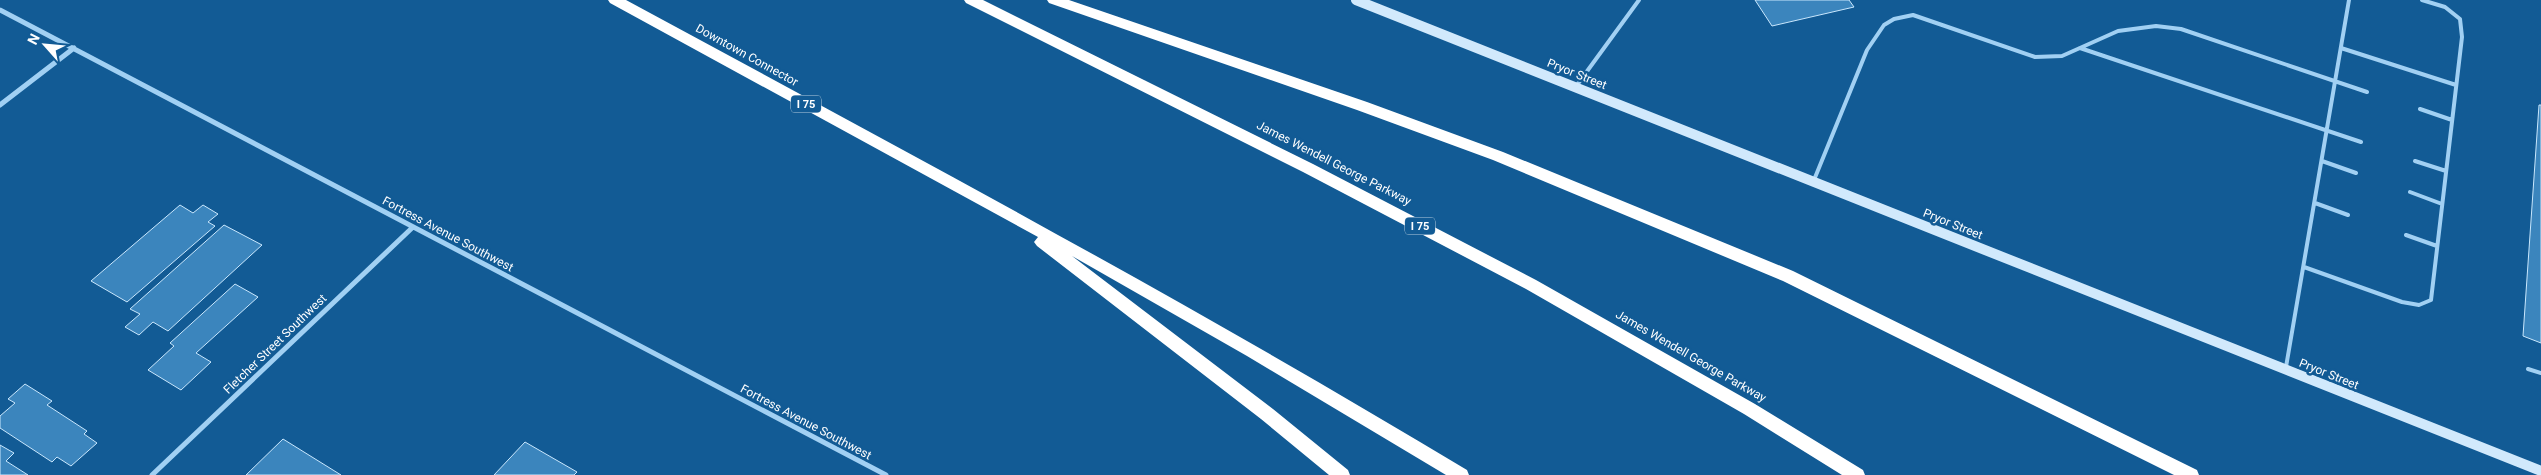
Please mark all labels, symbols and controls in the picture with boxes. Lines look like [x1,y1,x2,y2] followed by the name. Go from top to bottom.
[20,20,70,70] north arrow
[693,21,801,89] street label: Downtown Connector
[24,31,43,47] text: N
[1545,56,1609,92] street label: Pryor Street
[791,96,821,112] road number: I 75
[1254,118,1414,208] street label: James Wendell George Parkway
[380,194,516,275] street label: Fortress Avenue Southwest
[1921,206,1985,242] street label: Pryor Street
[1405,218,1435,235] road number: I 75
[221,291,329,397] street label: Fletcher Street Southwest
[1613,307,1769,405] street label: James Wendell George Parkway
[2297,356,2361,392] street label: Pryor Street
[738,382,874,463] street label: Fortress Avenue Southwest

